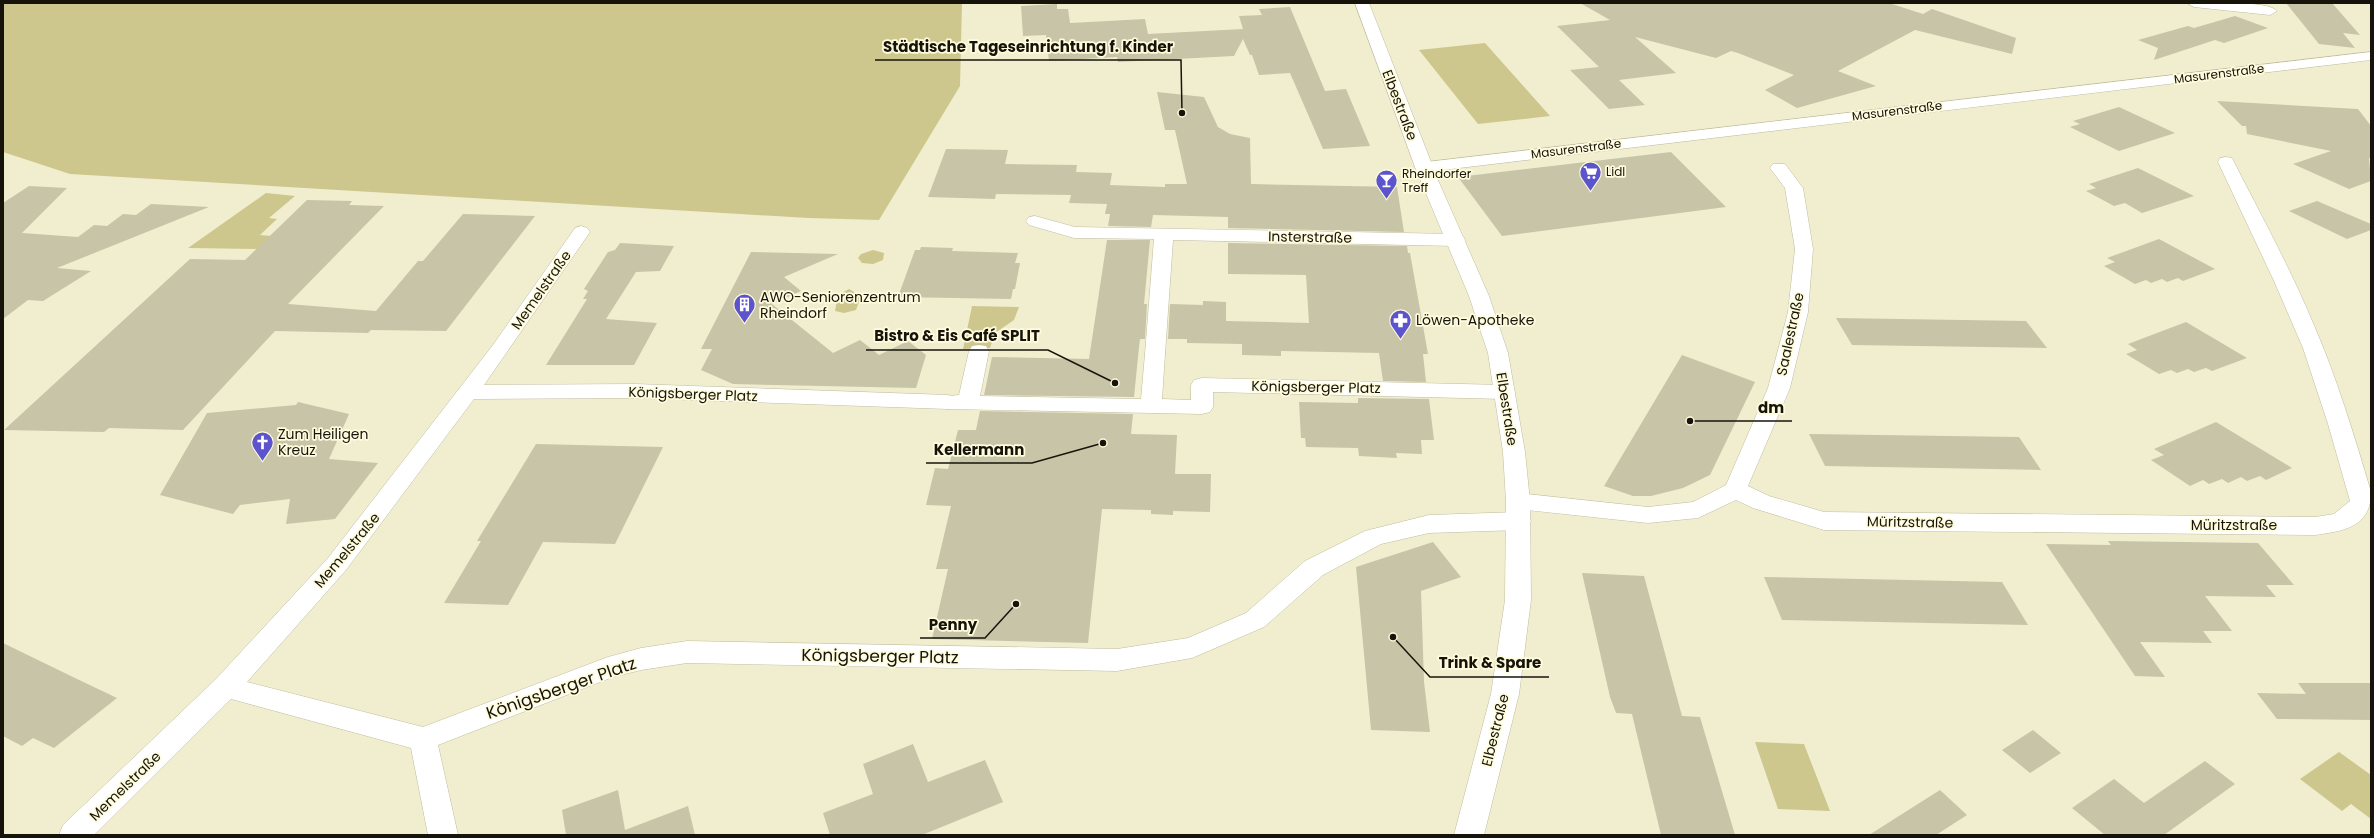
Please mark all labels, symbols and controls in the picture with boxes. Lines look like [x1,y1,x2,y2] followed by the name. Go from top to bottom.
[875,33,1181,60] callout: Städtische Tageseinrichtung f. Kinder
[883,36,1174,57] text: Städtische Tageseinrichtung f. Kinder
[2173,60,2265,87] street label: Masurenstraße
[1377,67,1423,143] street label: Elbestraße
[1851,97,1943,124] street label: Masurenstraße
[1530,135,1622,162] street label: Masurenstraße
[1577,159,1603,192] supermarket icon: Lidl
[1606,163,1625,180] place label: Lidl
[1402,165,1472,196] place label: Rheindorfer Treff
[1374,168,1400,201] bar icon: Rheindorfer Treff
[1268,226,1352,248] street label: Insterstraße
[506,246,576,334] street label: Memelstraße
[760,287,921,323] place label: AWO-Seniorenzentrum Rheindorf
[1771,290,1809,377] street label: Saalestraße
[731,292,757,325] building icon: AWO-Seniorenzentrum Rheindorf
[1388,307,1414,340] pharmacy icon: Löwen-Apotheke
[1416,310,1535,330] place label: Löwen-Apotheke
[866,323,1048,350] callout: Bistro & Eis Café SPLIT
[874,325,1040,346] text: Bistro & Eis Café SPLIT
[1491,371,1523,447] street label: Elbestraße
[1251,376,1381,398] street label: Königsberger Platz
[628,382,758,406] street label: Königsberger Platz
[1750,394,1792,421] callout: dm
[1758,397,1784,418] text: dm
[278,424,369,460] place label: Zum Heiligen Kreuz
[250,429,276,462] church icon: Zum Heiligen Kreuz
[926,436,1032,463] callout: Kellermann
[934,439,1024,460] text: Kellermann
[310,508,385,592] street label: Memelstraße
[1867,511,1954,533] street label: Müritzstraße
[2191,515,2278,535] street label: Müritzstraße
[920,611,985,638] callout: Penny
[929,614,978,635] text: Penny
[801,643,959,669] street label: Königsberger Platz
[1430,650,1549,677] callout: Trink & Spare
[483,651,639,725] street label: Königsberger Platz
[1439,652,1541,673] text: Trink & Spare
[1476,691,1514,768] street label: Elbestraße
[85,746,165,825] street label: Memelstraße

